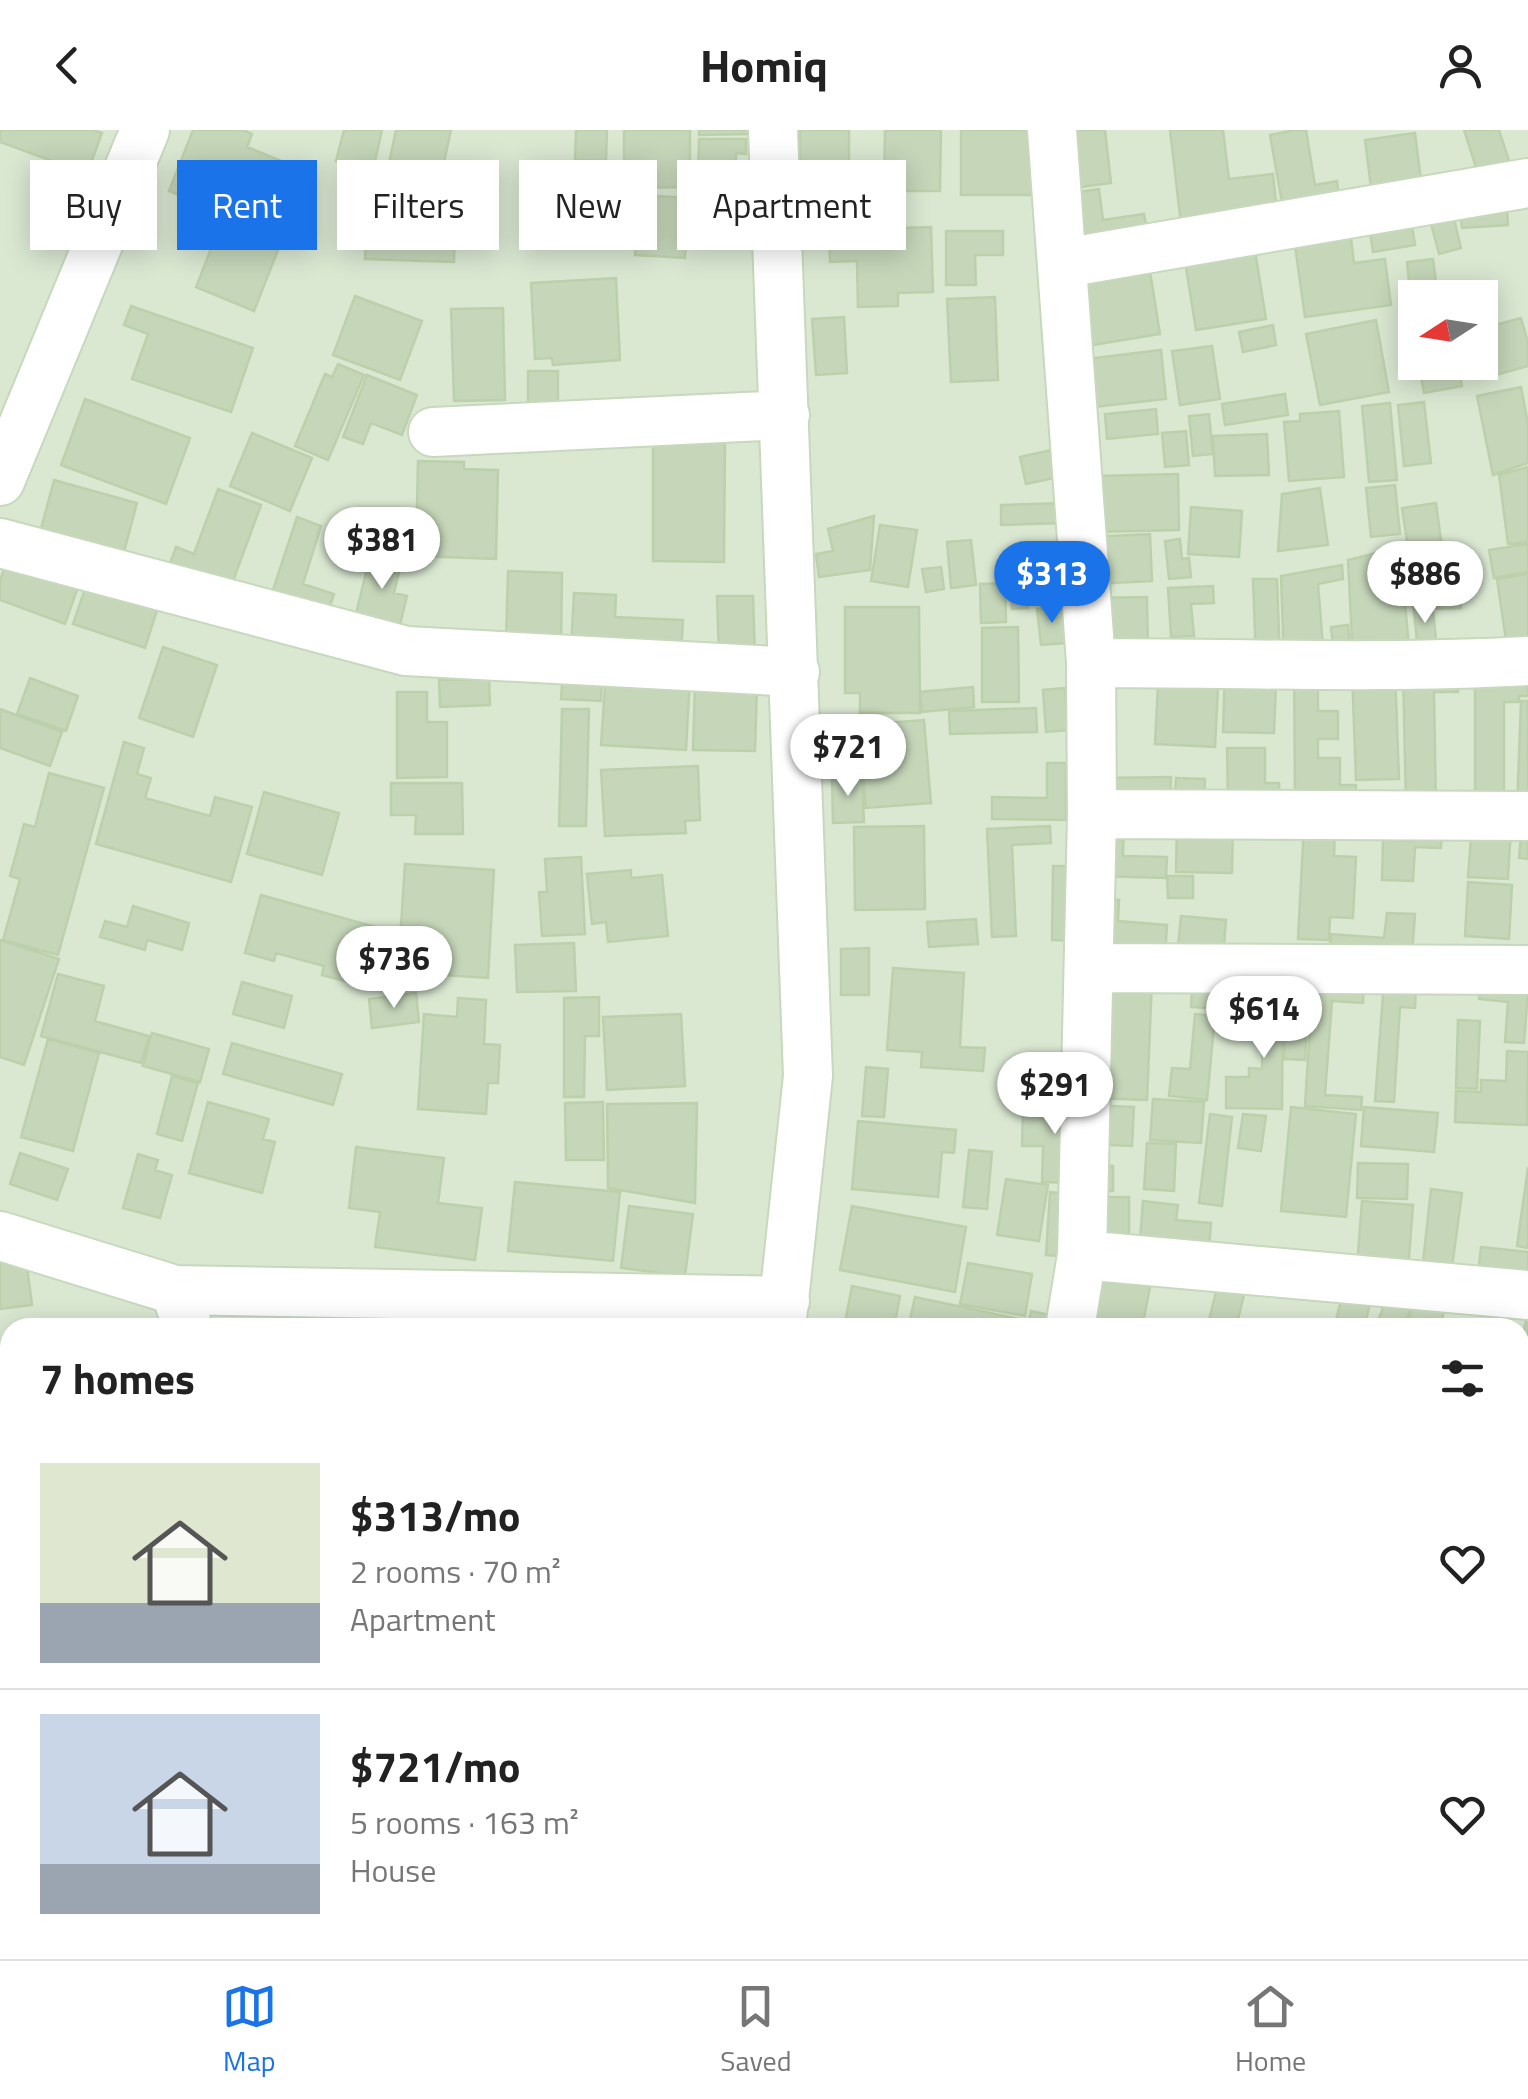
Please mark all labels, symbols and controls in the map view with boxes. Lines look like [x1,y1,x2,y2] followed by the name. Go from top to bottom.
[700,31,828,99] text: Homiq
[40,38,95,93] icon: back
[1433,38,1488,93] icon: person
[30,160,157,250] chip: Buy
[177,160,317,250] chip: Rent
[337,160,499,250] chip: Filters
[519,160,657,250] chip: New
[677,160,906,250] chip: Apartment
[1398,280,1498,380] north arrow
[1398,280,1498,380] map controls
[323,507,441,592] pin: $381
[346,515,418,563] text: $381
[993,541,1111,626] pin: $313
[1366,541,1484,626] pin: $886
[1016,549,1088,597] text: $313
[1389,549,1461,597] text: $886
[789,714,907,799] pin: $721
[812,722,884,770] text: $721
[335,926,453,1011] pin: $736
[358,934,430,982] text: $736
[1205,976,1323,1061] pin: $614
[1228,984,1300,1032] text: $614
[996,1052,1114,1137] pin: $291
[1019,1060,1091,1108] text: $291
[40,1346,195,1410] text: 7 homes
[1435,1351,1490,1406] icon: filters
[350,1483,520,1547] text: $313/mo
[120,1503,240,1623] icon: home
[1435,1536,1490,1591] icon: heart
[350,1547,561,1595] text: 2 rooms · 70 m²
[350,1595,496,1643] text: Apartment
[350,1734,520,1798] text: $721/mo
[120,1754,240,1874] icon: home
[1435,1787,1490,1842] icon: heart
[350,1798,579,1846] text: 5 rooms · 163 m²
[350,1846,436,1894] text: House
[222,1979,277,2082] tab: Map
[720,1979,792,2082] tab: Saved
[1235,1979,1306,2082] tab: Home

